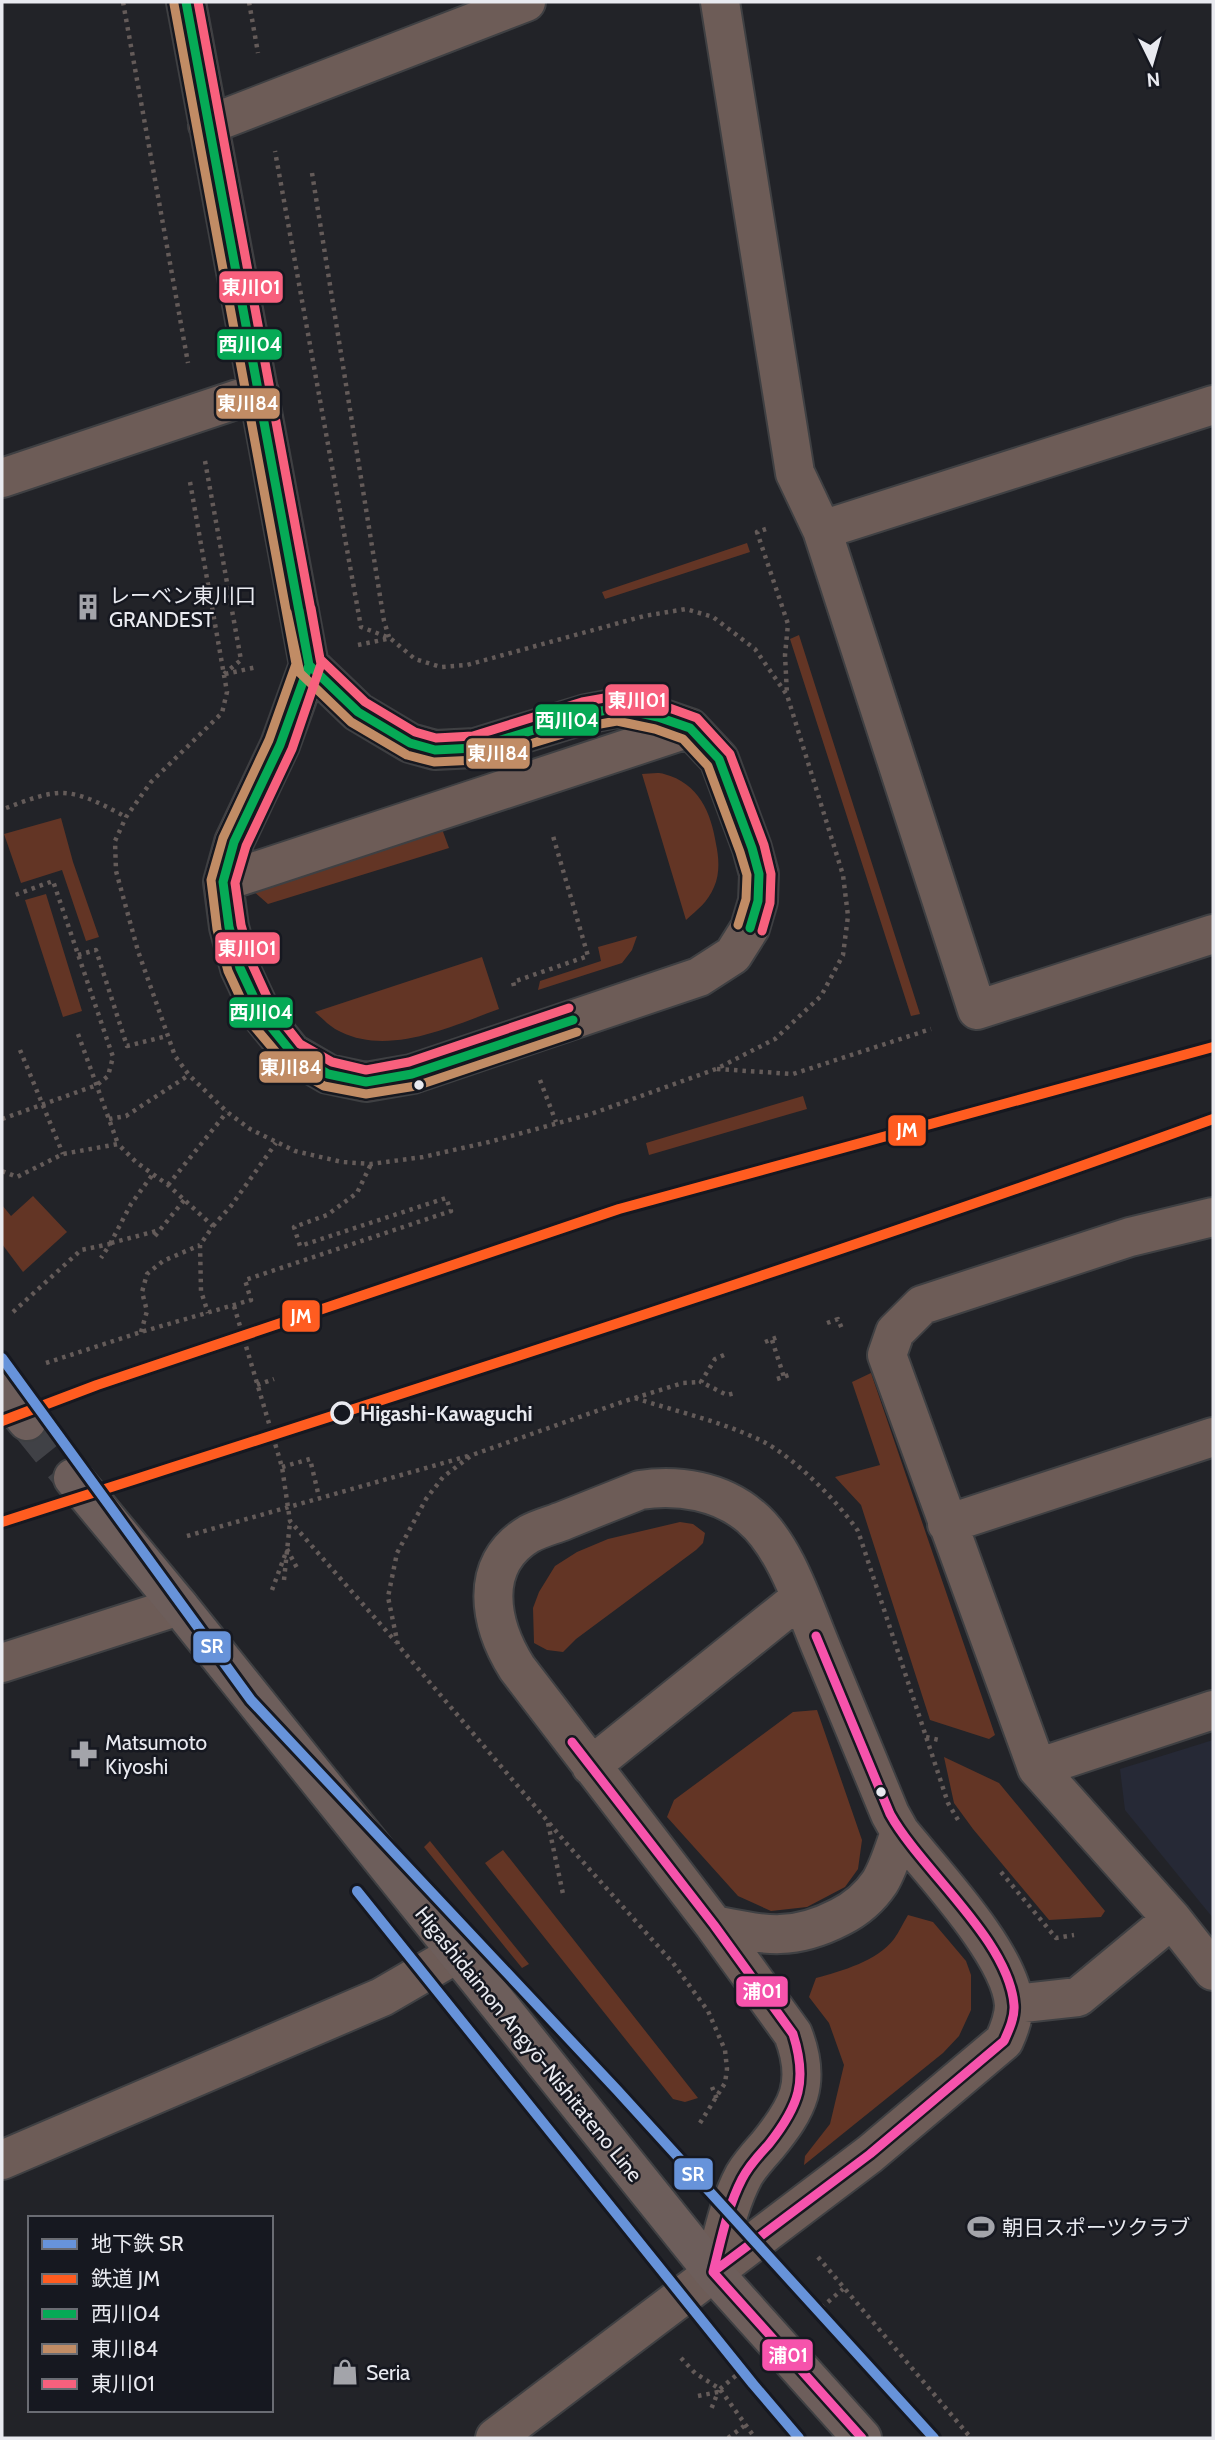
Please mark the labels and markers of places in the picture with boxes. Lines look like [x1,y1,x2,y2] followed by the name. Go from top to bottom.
[109,583,256,632] place label: レーベン東川口 GRANDEST
[73,592,103,622] building icon: レーベン東川口 GRANDEST
[412,1078,426,1092] unlabelled marker
[360,1401,533,1426] place label: Higashi-Kawaguchi
[331,1402,353,1424] marker: Higashi-Kawaguchi
[105,1730,207,1779] place label: Matsumoto Kiyoshi
[69,1739,99,1769] pharmacy icon: Matsumoto Kiyoshi
[874,1785,888,1799] unlabelled marker
[966,2212,996,2242] sports icon: 朝日スポーツクラブ
[1002,2215,1191,2240] place label: 朝日スポーツクラブ
[330,2357,360,2387] shop icon: Seria
[366,2360,410,2385] place label: Seria

